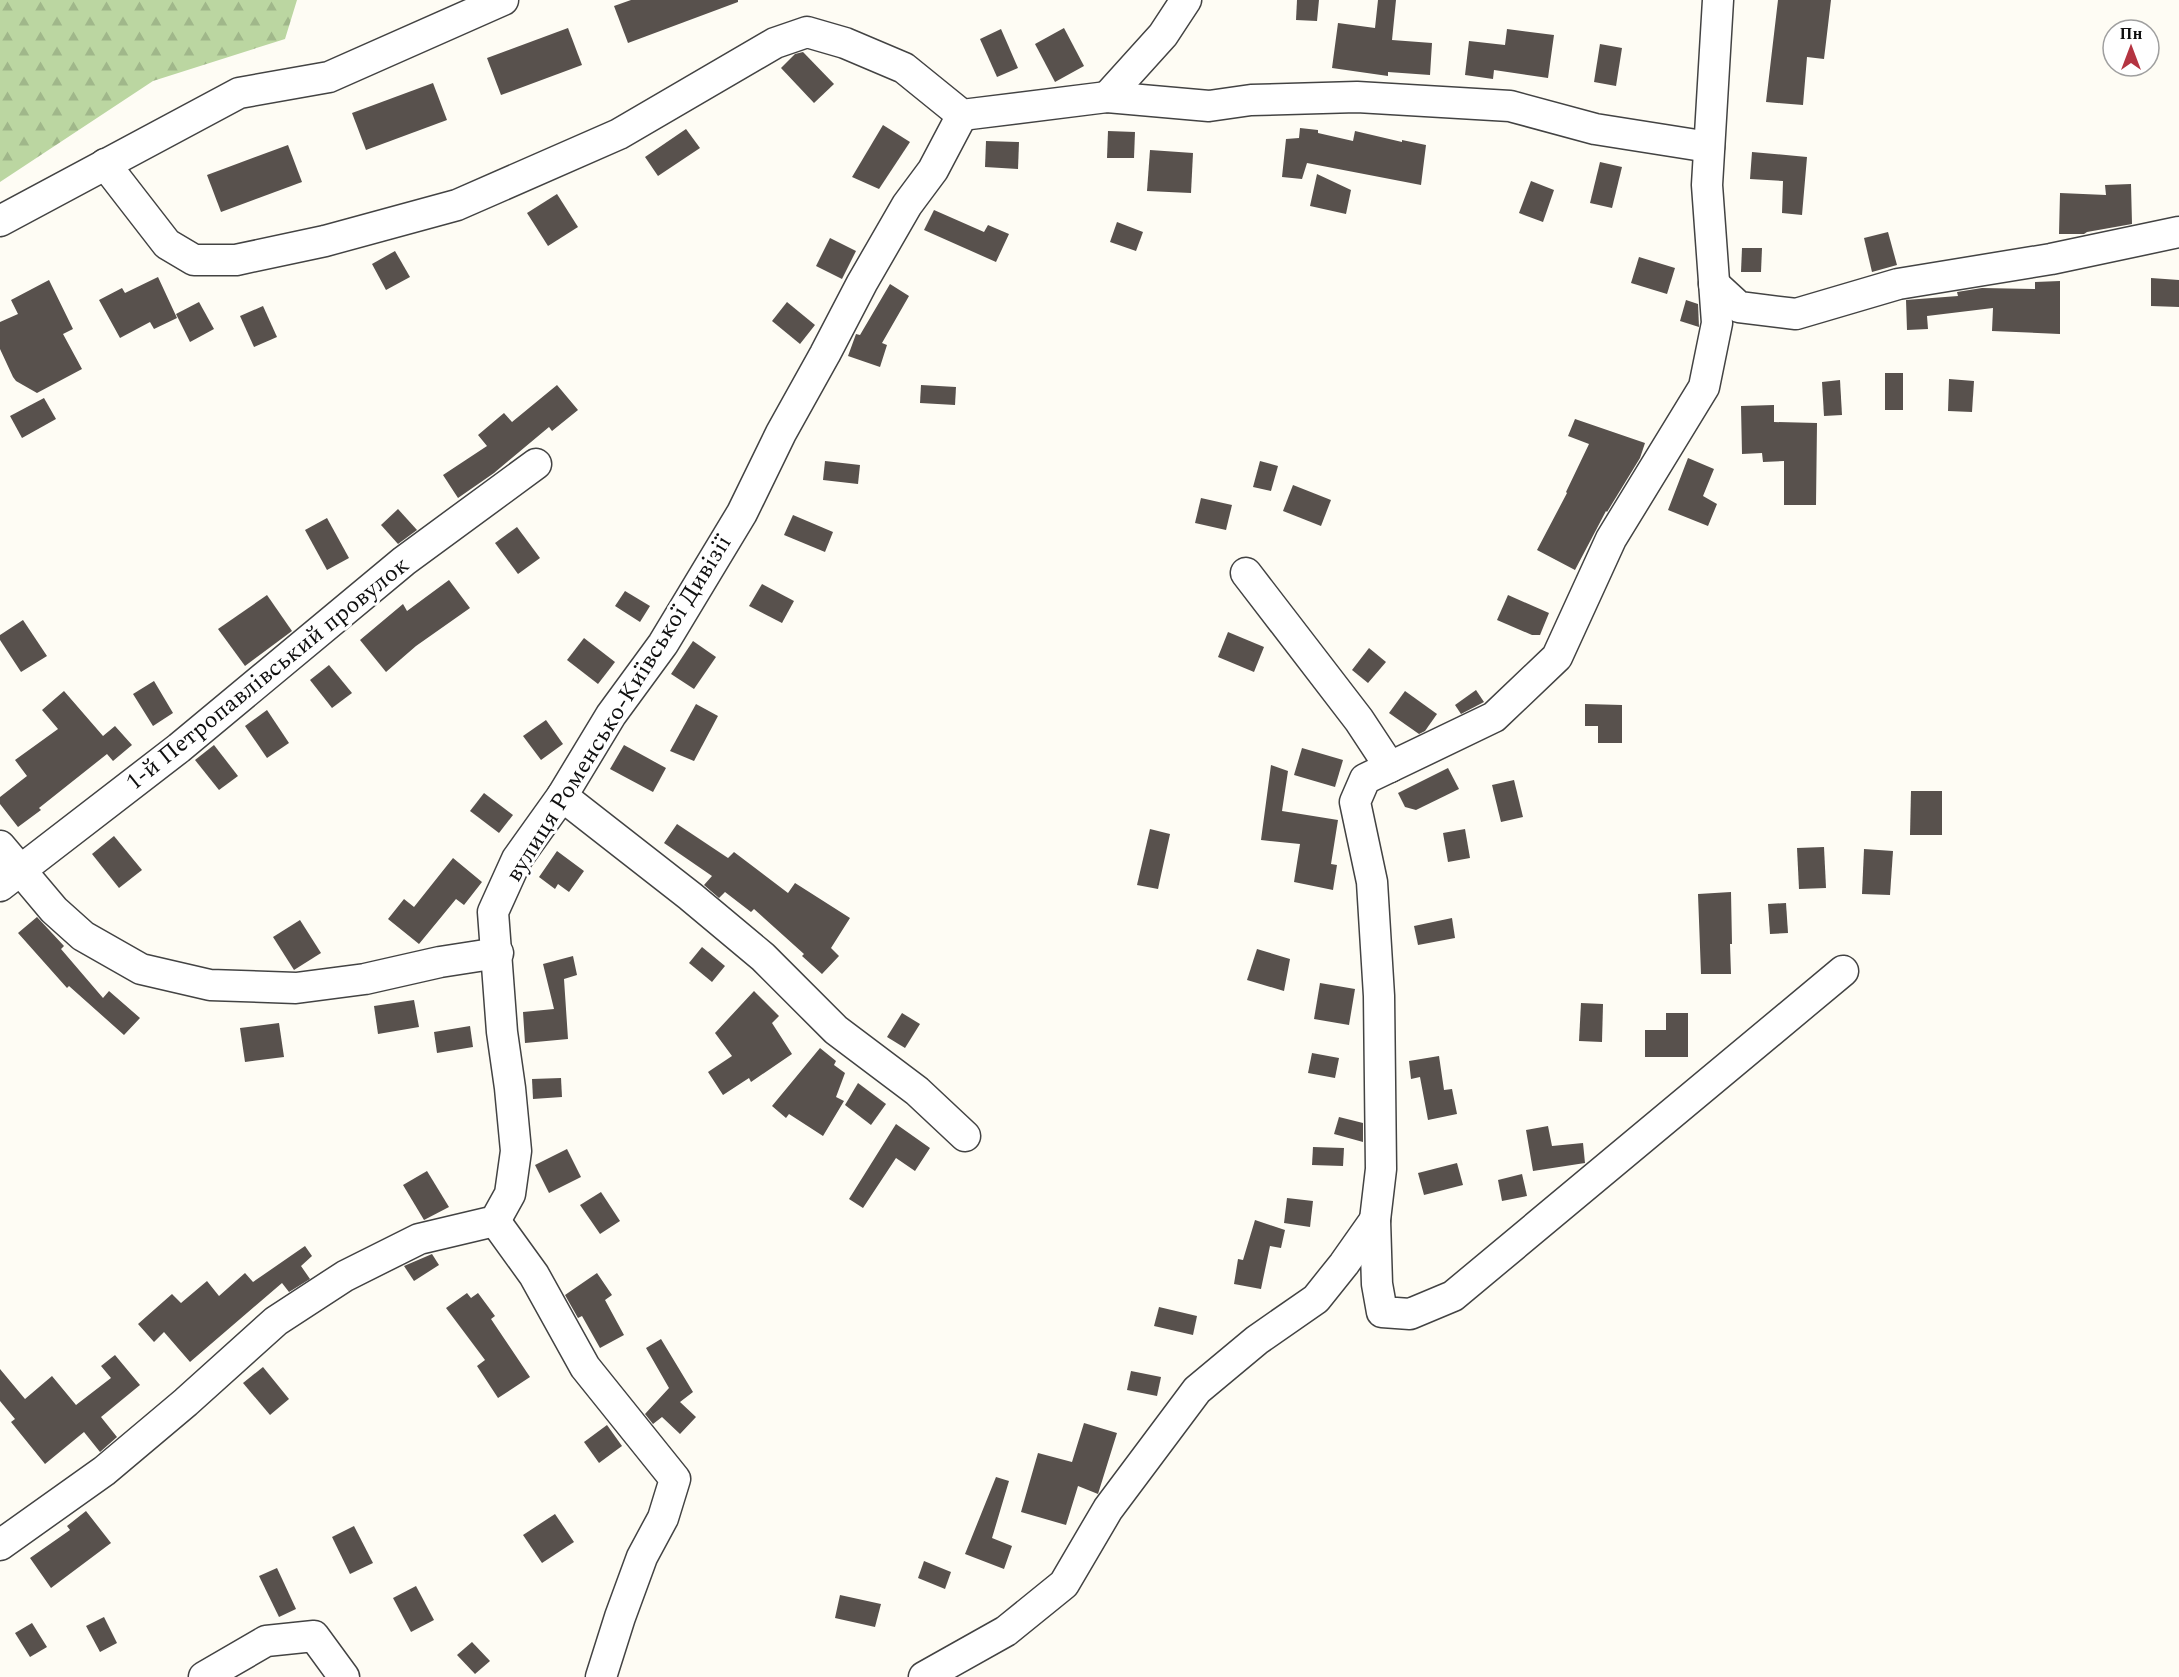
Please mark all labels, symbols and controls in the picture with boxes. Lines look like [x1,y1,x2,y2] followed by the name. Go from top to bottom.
[2101,18,2161,78] north arrow
[2119,22,2143,46] text: Пн
[497,527,741,889] street label: вулиця Роменсько-Київської Дивізії
[118,548,417,800] street label: 1-й Петропавлівський провулок

